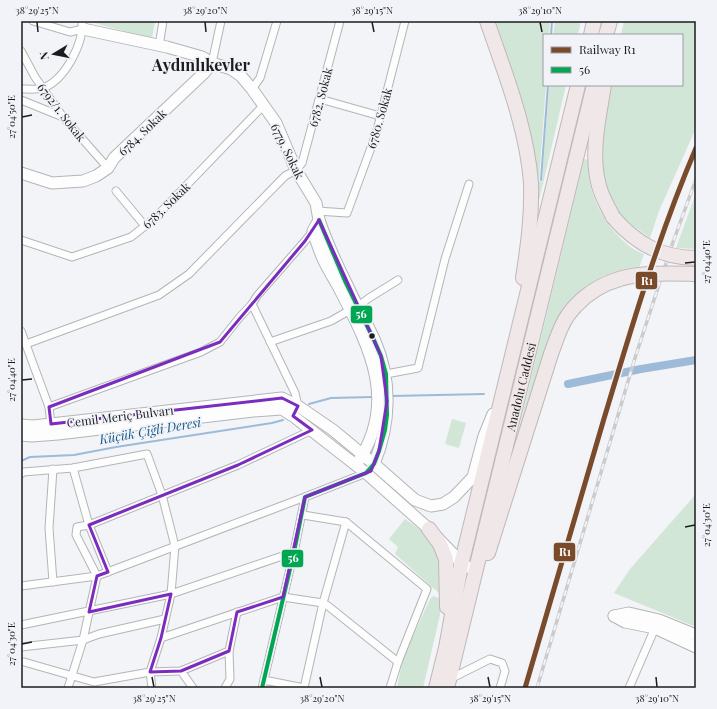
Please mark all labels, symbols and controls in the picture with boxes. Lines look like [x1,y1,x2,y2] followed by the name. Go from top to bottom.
[15,3,59,17] text: 38°29'25"N
[182,3,228,17] text: 38°29'20"N
[351,3,393,17] text: 38°29'15"N
[518,3,562,17] text: 38°29'10"N
[34,34,74,74] north arrow
[543,34,683,86] legend
[579,41,636,57] text: Railway R1
[36,51,52,61] text: N
[151,54,251,75] district label: Aydınlıkevler
[579,61,590,77] text: 56
[304,65,336,129] street label: 6782. Sokak
[34,80,90,145] street label: 6792/1. Sokak
[363,85,395,150] street label: 6780. Sokak
[4,95,18,139] text: 27°04'50"E
[114,105,170,159] street label: 6784. Sokak
[268,121,309,182] street label: 6779. Sokak
[139,178,194,232] street label: 6783. Sokak
[699,240,713,284] text: 27°04'40"E
[635,271,658,290] line badge: R1
[641,273,653,288] text: R1
[350,305,373,324] line badge: 56
[355,306,367,321] text: 56
[367,331,377,341] unlabelled marker
[502,340,539,434] street label: Anadolu Caddesi
[4,358,18,402] text: 27°04'40"E
[66,401,175,430] street label: Cemil Meriç Bulvarı
[97,412,203,448] water label: Küçük Çiğli Deresi
[699,503,713,547] text: 27°04'30"E
[553,542,576,562] line badge: R1
[559,544,571,559] text: R1
[281,549,304,568] line badge: 56
[287,550,299,565] text: 56
[4,622,18,666] text: 27°04'30"E
[132,691,176,705] text: 38°29'25"N
[299,691,345,705] text: 38°29'20"N
[469,691,511,705] text: 38°29'15"N
[635,691,679,705] text: 38°29'10"N

